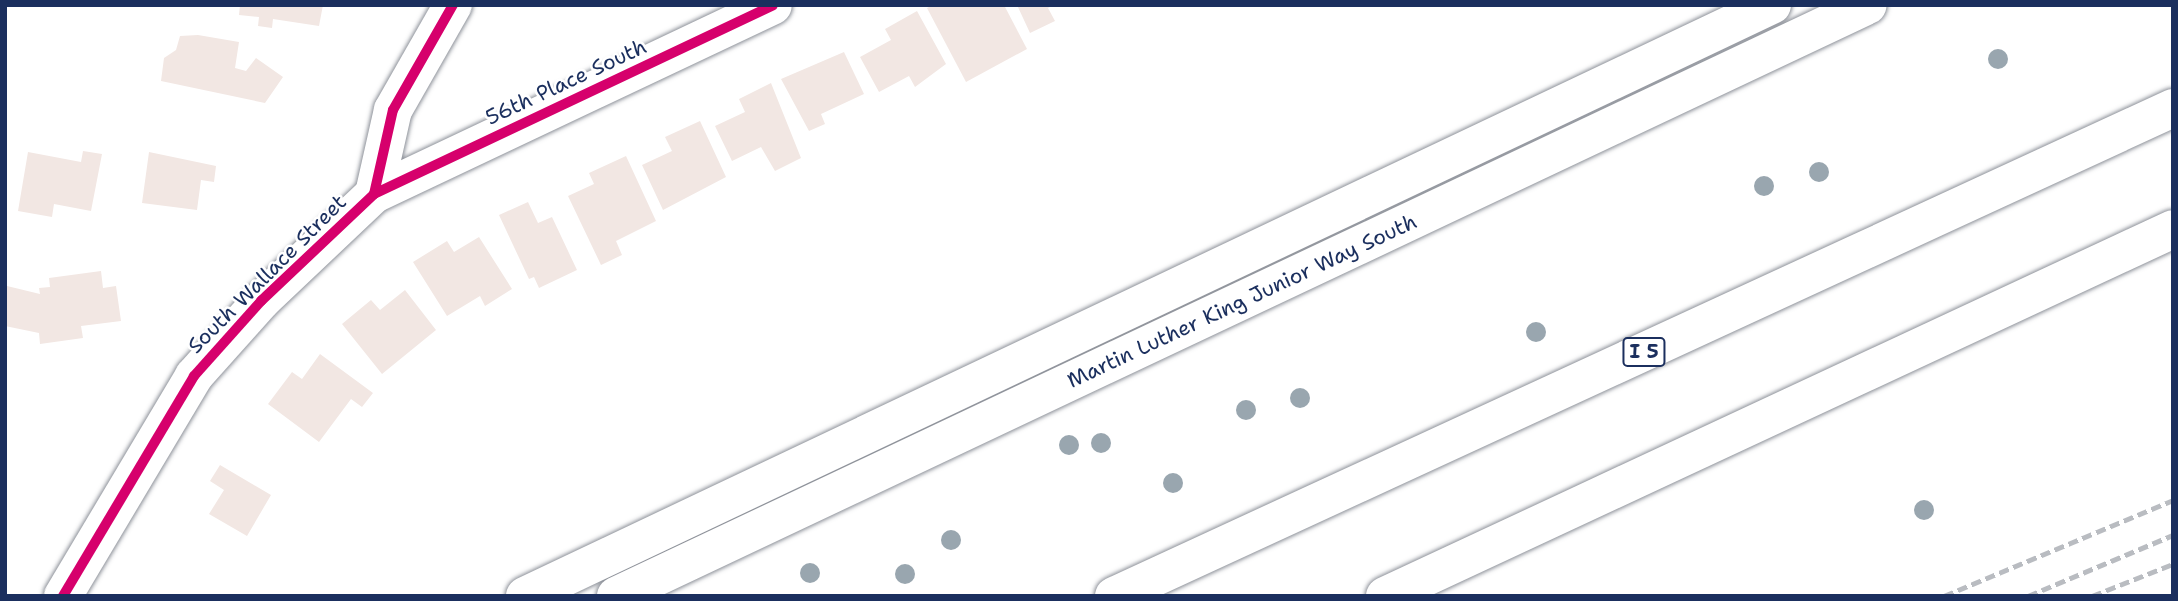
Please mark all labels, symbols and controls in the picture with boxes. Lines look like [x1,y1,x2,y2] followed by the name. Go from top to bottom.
[481,34,651,130] street label: 56th Place South
[182,189,352,359] street label: South Wallace Street
[1063,209,1421,393] street label: Martin Luther King Junior Way South
[1621,336,1667,368] road number: I 5

